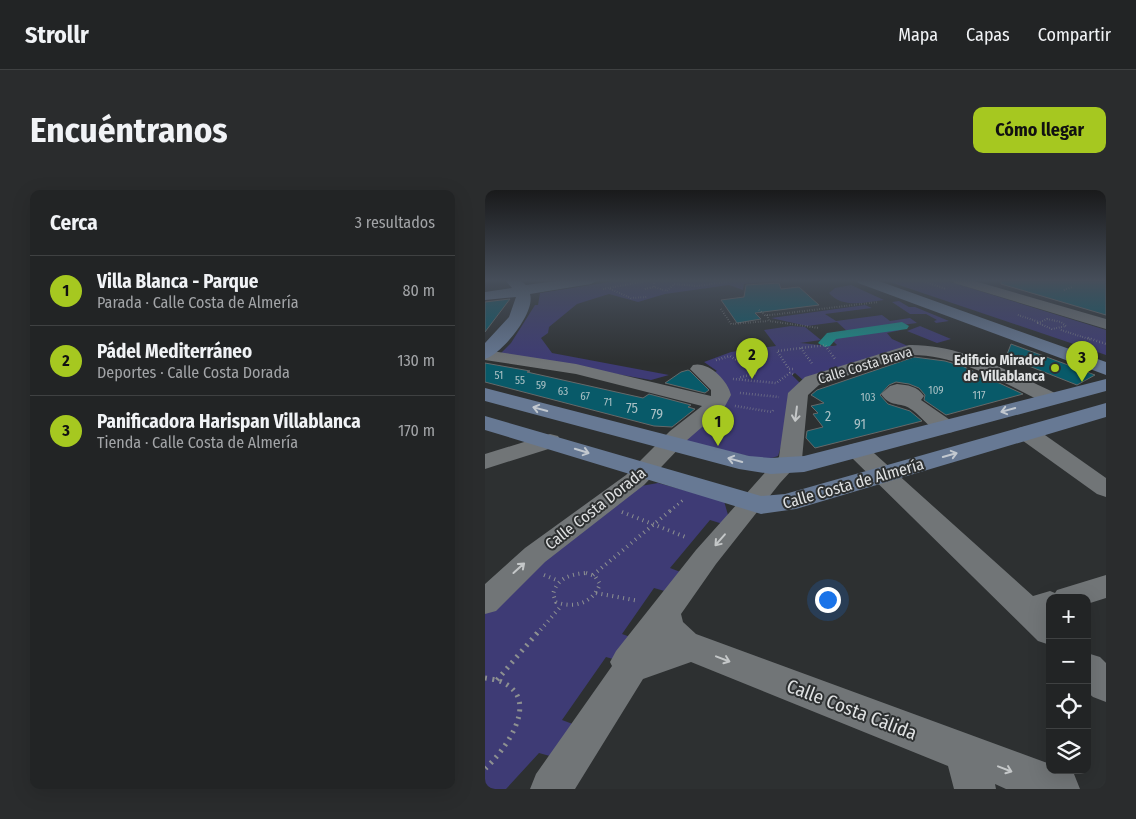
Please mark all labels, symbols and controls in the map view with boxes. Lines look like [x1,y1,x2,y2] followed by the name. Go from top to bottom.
[25,21,89,49] text: Strollr
[898,24,938,46] text: Mapa
[966,24,1010,46] text: Capas
[1038,24,1111,46] text: Compartir
[973,107,1106,153] button: Cómo llegar
[30,109,228,151] text: Encuéntranos
[50,210,98,236] text: Cerca
[355,213,435,232] text: 3 resultados
[97,270,258,293] text: Villa Blanca - Parque
[63,281,69,300] text: 1
[403,281,435,300] text: 80 m
[97,293,299,312] text: Parada · Calle Costa de Almería
[736,338,768,379] pin: 2
[97,340,252,363] text: Pádel Mediterráneo
[1066,341,1098,382] pin: 3
[816,343,914,388] street label: Calle Costa Brava
[62,351,70,370] text: 2
[397,351,435,370] text: 130 m
[954,352,1046,385] place label: Edificio Mirador de Villablanca
[1049,362,1061,374] marker: Edificio Mirador de Villablanca
[97,363,290,382] text: Deportes · Calle Costa Dorada
[495,369,503,382] house number: 51
[515,374,525,387] house number: 55
[536,379,546,392] house number: 59
[928,384,944,397] house number: 109
[558,385,568,398] house number: 63
[973,389,986,402] house number: 117
[580,390,590,403] house number: 67
[861,391,875,404] house number: 103
[604,396,612,409] house number: 71
[626,400,638,417] house number: 75
[533,404,549,413] one-way arrow
[702,405,734,446] pin: 1
[791,405,801,421] one-way arrow
[651,406,663,423] house number: 79
[1000,406,1016,416] one-way arrow
[825,408,831,425] house number: 2
[97,410,361,433] text: Panificadora Harispan Villablanca
[854,416,866,433] house number: 91
[62,421,70,440] text: 3
[398,421,435,440] text: 170 m
[97,433,298,452] text: Tienda · Calle Costa de Almería
[574,446,590,456] one-way arrow
[941,450,957,460] one-way arrow
[780,454,926,513] street label: Calle Costa de Almería
[728,455,744,464] one-way arrow
[541,463,650,554] street label: Calle Costa Dorada
[714,534,726,547] one-way arrow
[513,562,526,574] one-way arrow
[815,587,841,613] your location
[1046,594,1091,774] map controls
[1046,594,1091,639] button: +
[1046,639,1091,684] button: −
[715,655,730,664] one-way arrow
[784,674,920,745] street label: Calle Costa Cálida
[1046,684,1091,729] button: locate
[1046,729,1091,774] button: layers
[997,765,1012,774] one-way arrow

